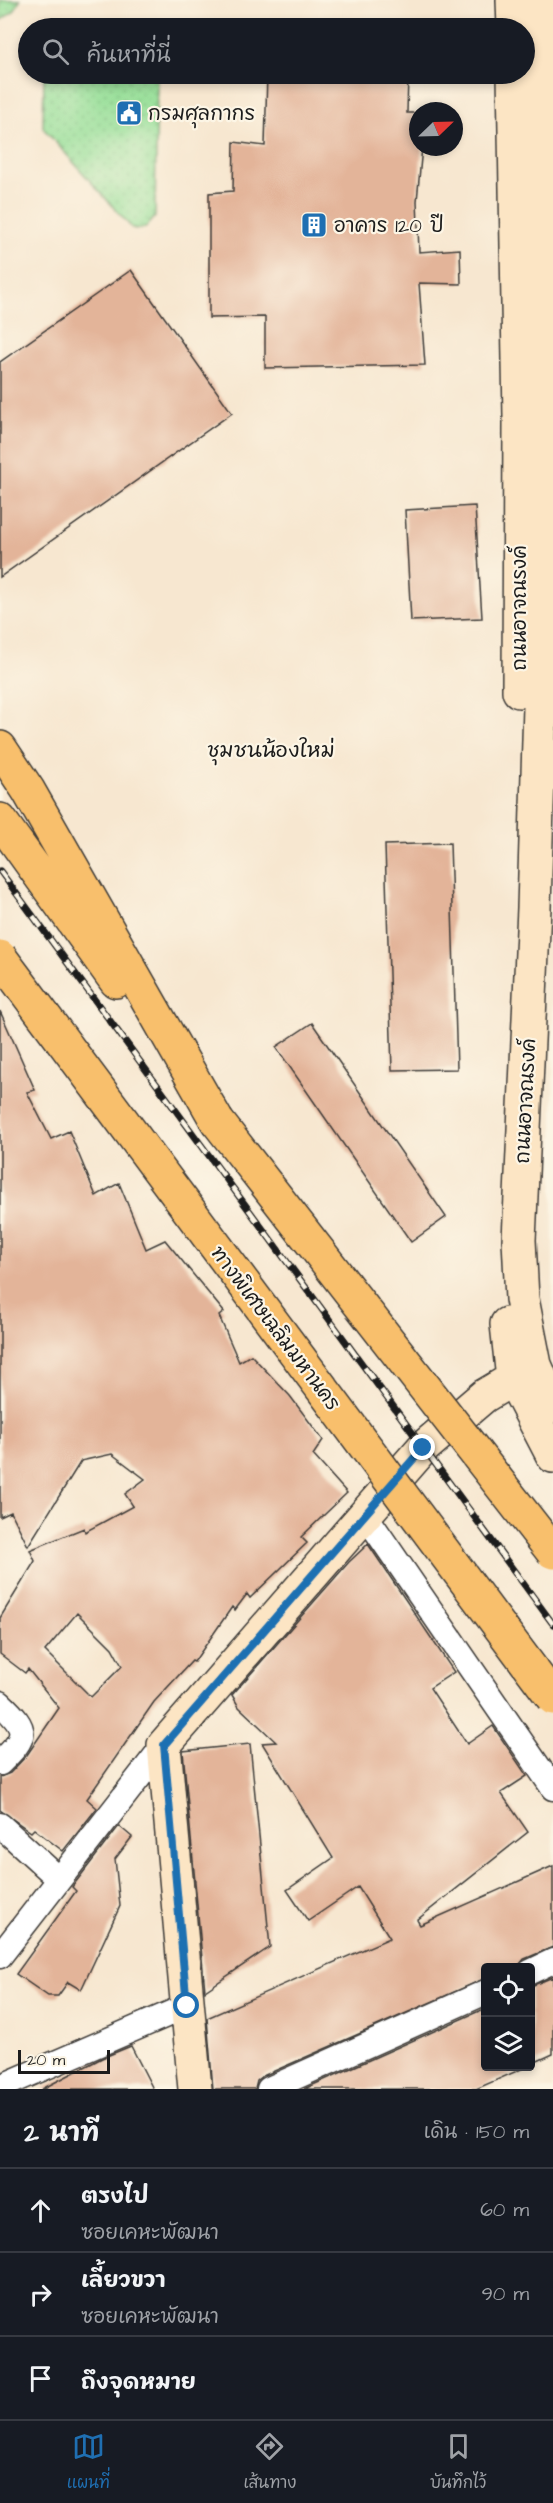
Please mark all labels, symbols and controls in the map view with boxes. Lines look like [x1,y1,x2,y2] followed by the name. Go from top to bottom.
[18,18,535,84] search box
[39,35,72,68] icon: search
[87,40,171,71] text: ค้นหาที่นี่
[114,98,144,128] public building icon: กรมศุลกากร
[148,100,255,129] place label: กรมศุลกากร
[409,102,463,156] north arrow
[299,210,329,240] building icon: อาคาร 120 ปี
[334,212,444,240] place label: อาคาร 120 ปี
[506,545,534,671] street label: ถนนอาจณรงค์
[207,736,335,766] district label: ชุมชนน้องใหม่
[509,1037,543,1165] street label: ถนนอาจณรงค์
[204,1240,347,1417] street label: ทางพิเศษเฉลิมมหานคร
[409,1434,435,1460] route end
[481,1963,535,2071] map controls
[481,1963,535,2017] button: locate
[173,1992,199,2018] route start
[481,2017,535,2071] button: layers
[18,2047,110,2074] scale bar
[27,2049,65,2071] text: 20 m
[24,2115,99,2151] text: 2 นาที
[424,2118,529,2146] text: เดิน · 150 m
[81,2181,149,2212] text: ตรงไป
[24,2194,57,2227] icon: ahead
[480,2196,529,2224] text: 60 m
[81,2219,219,2247] text: ซอยเคหะพัฒนา
[81,2265,165,2296] text: เลี้ยวขวา
[24,2278,57,2311] icon: right
[481,2280,529,2308] text: 90 m
[81,2303,219,2331] text: ซอยเคหะพัฒนา
[24,2362,57,2395] icon: arrive
[81,2367,196,2398] text: ถึงจุดหมาย
[67,2430,110,2494] tab: แผนที่
[243,2430,296,2494] tab: เส้นทาง
[430,2430,486,2494] tab: บันทึกไว้

